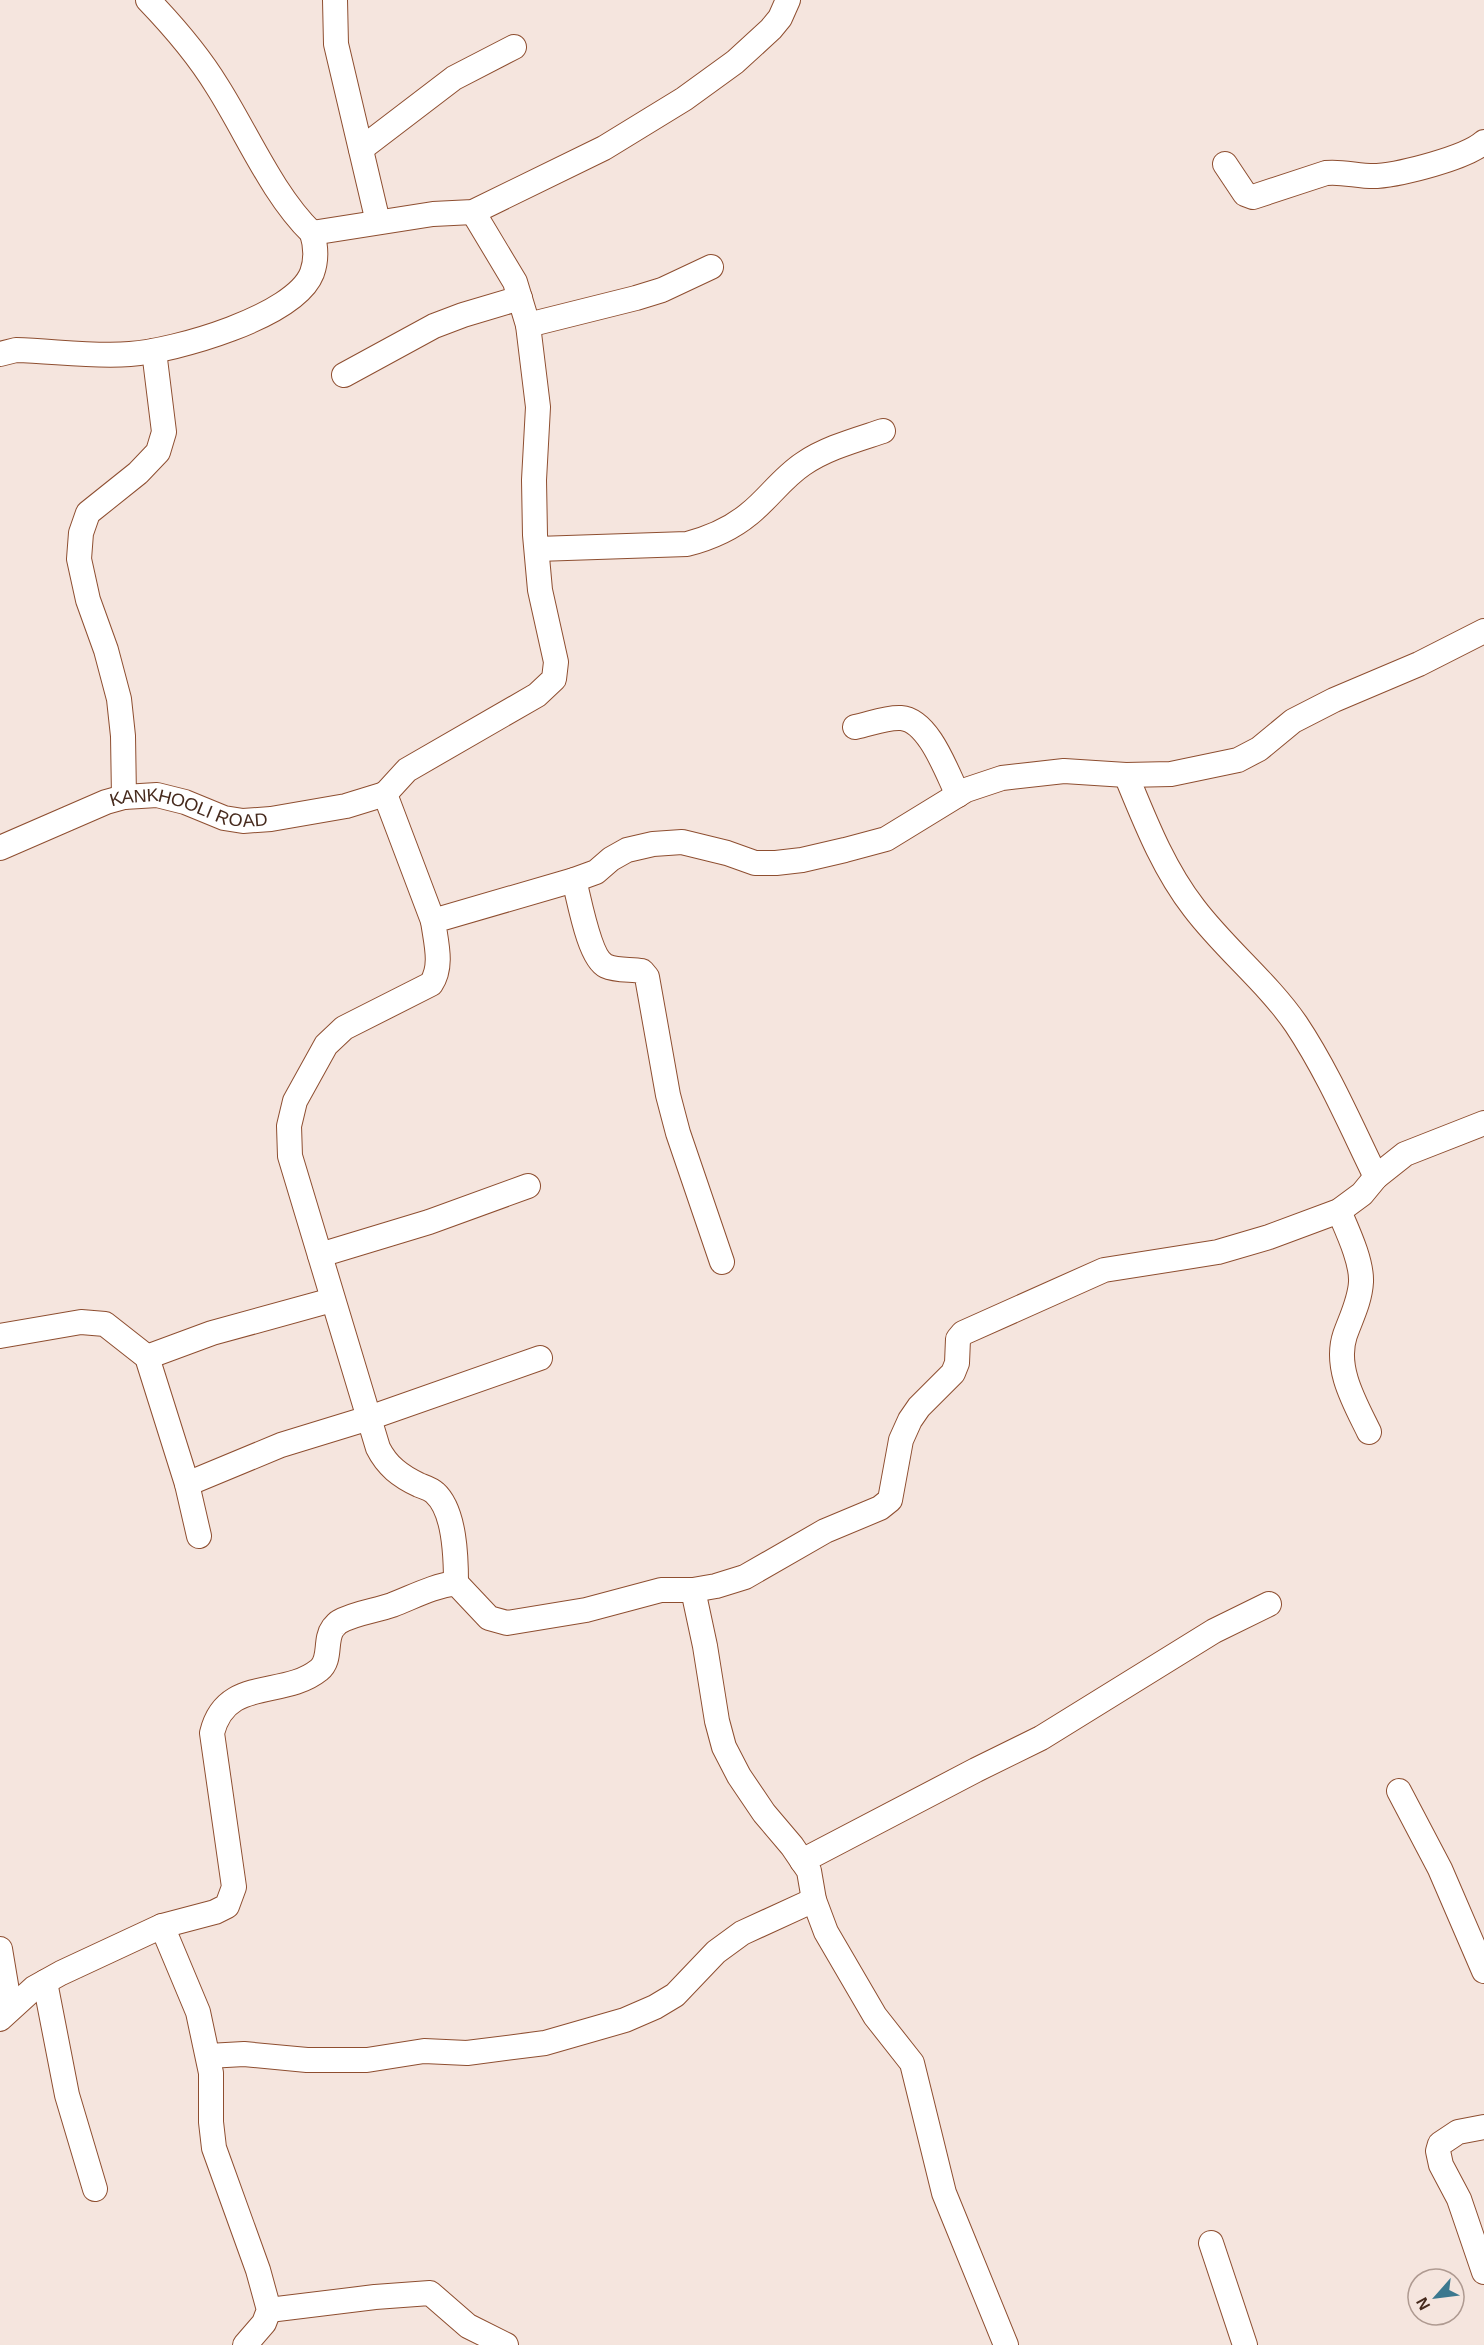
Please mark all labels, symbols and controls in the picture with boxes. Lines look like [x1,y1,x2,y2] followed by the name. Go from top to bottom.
[108,785,268,831] street label: KANKHOOLI ROAD
[1406,2267,1466,2327] north arrow
[1413,2295,1433,2313] text: N

